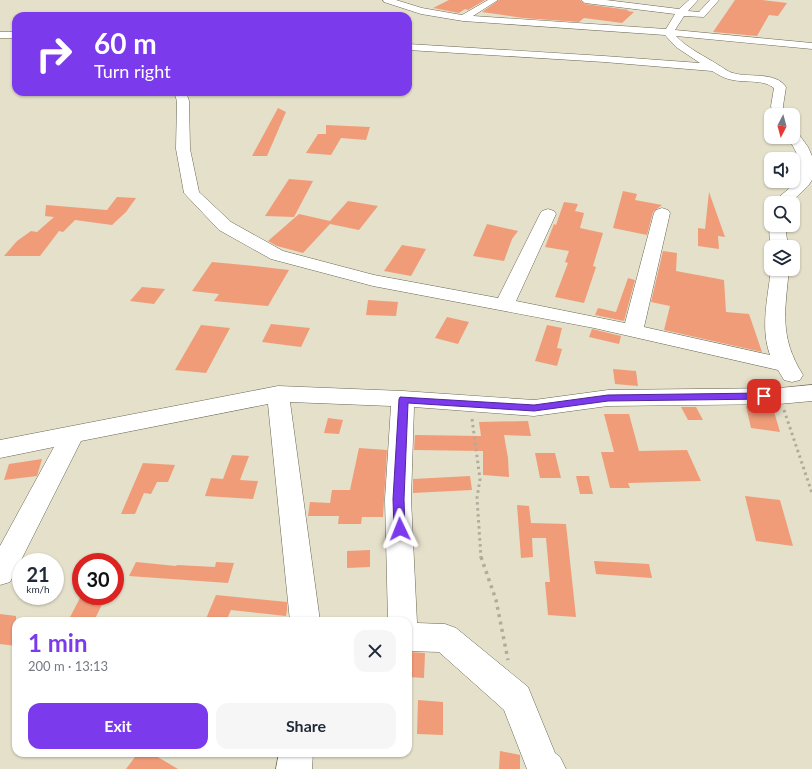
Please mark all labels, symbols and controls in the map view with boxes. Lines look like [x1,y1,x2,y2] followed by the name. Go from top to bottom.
[94,26,157,60] text: 60 m
[28,28,80,80] icon: right
[94,60,171,82] text: Turn right
[764,108,800,144] north arrow
[764,108,800,276] map controls
[764,152,800,188] button: sound
[764,196,800,232] button: search
[764,240,800,276] button: layers
[747,379,781,413] pin
[753,385,775,407] icon: arrive
[379,508,421,550] position arrow
[72,553,124,605] speed limit sign: 30
[26,562,50,586] text: 21
[26,583,50,595] text: km/h
[28,628,88,657] text: 1 min
[354,630,396,672] button: close
[28,658,108,674] text: 200 m · 13:13
[28,703,208,749] button: Exit
[216,703,396,749] button: Share

